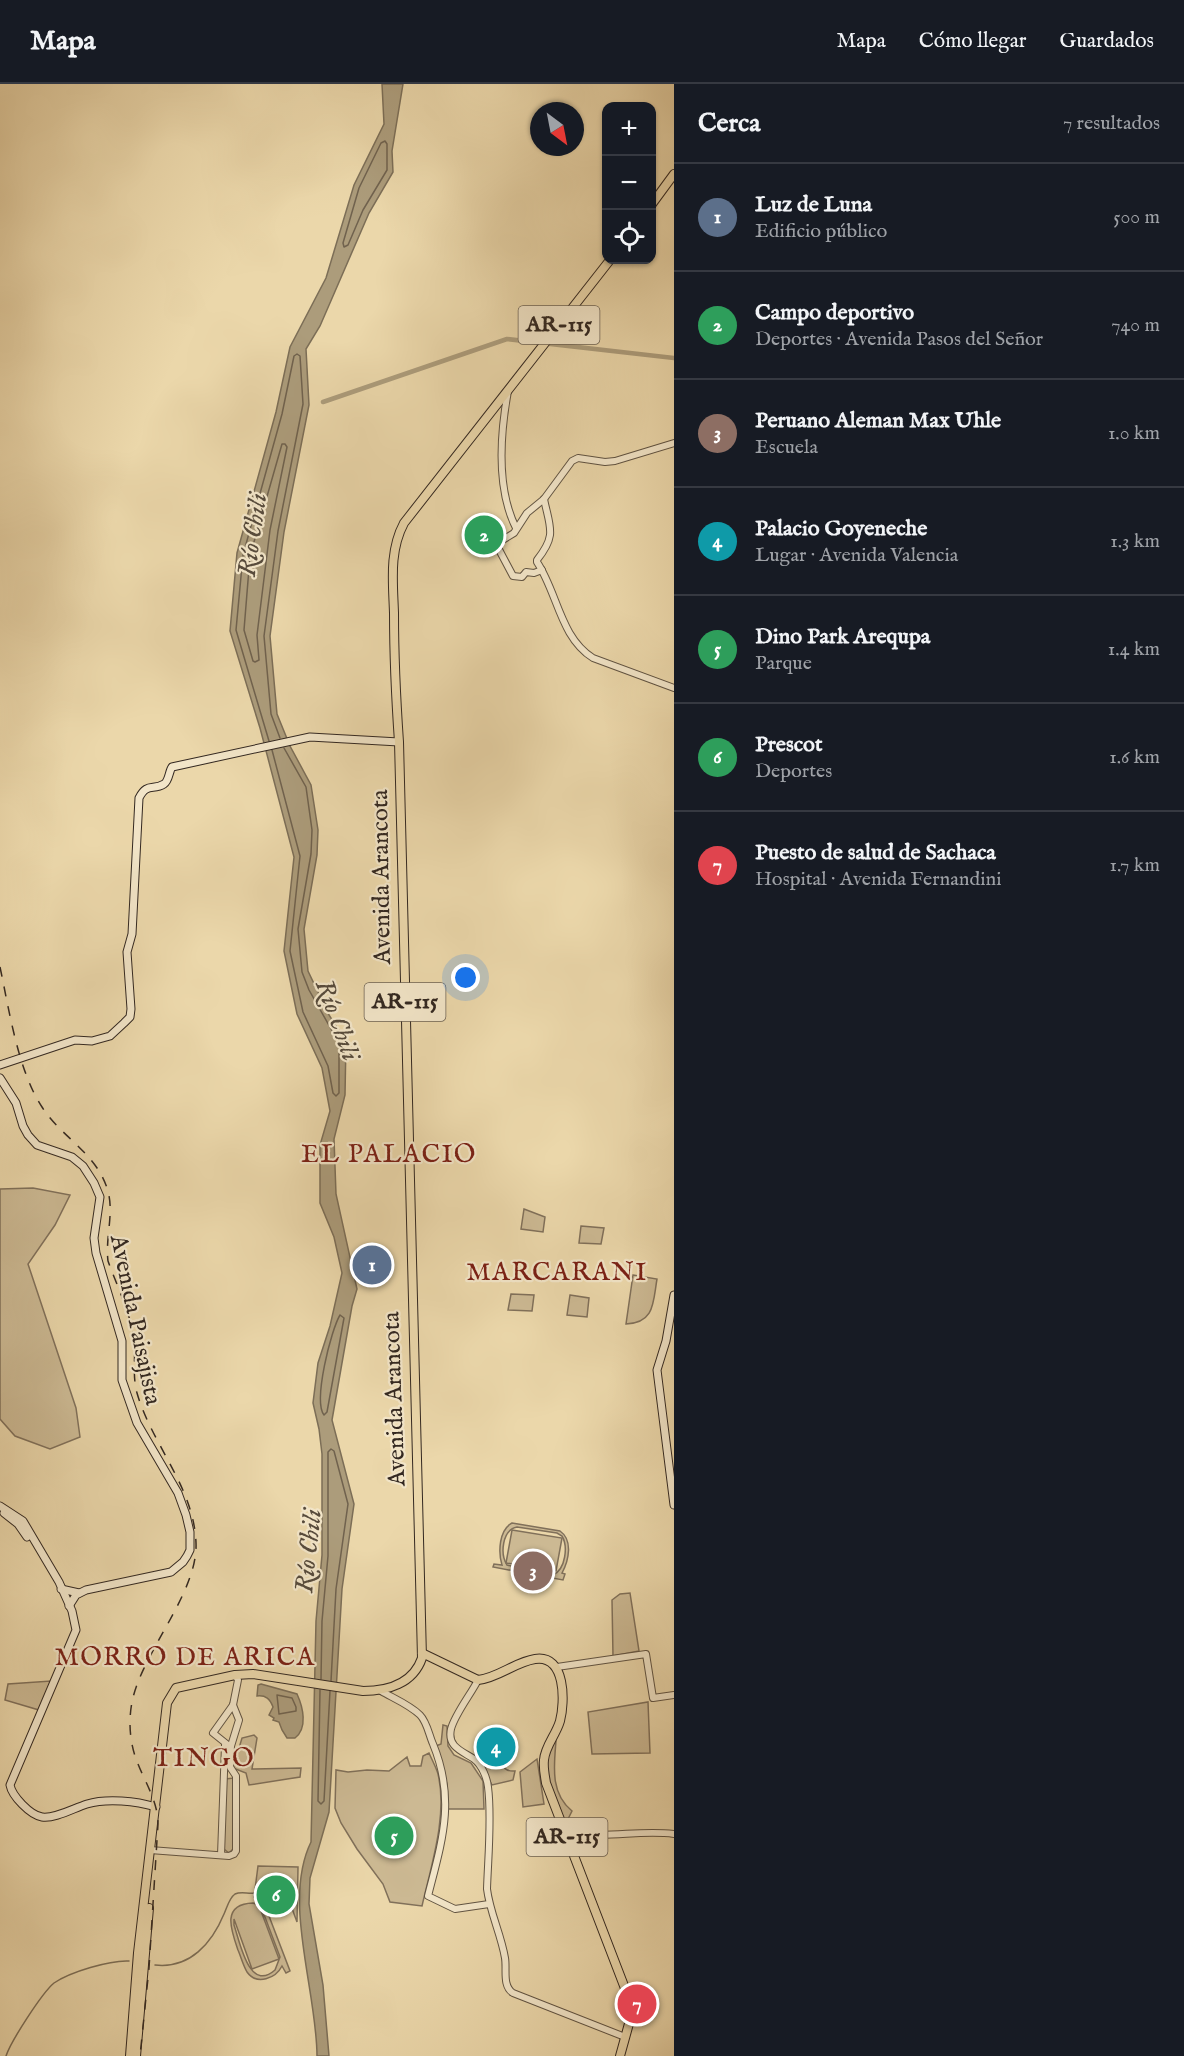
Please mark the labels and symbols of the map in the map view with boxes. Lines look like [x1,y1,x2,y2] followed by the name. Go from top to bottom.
[530,102,584,156] north arrow
[518,306,600,344] road number: AR-115
[231,489,275,579] water label: Río Chili
[464,512,504,558] pin: 2
[365,789,399,966] street label: Avenida Arancota
[451,963,480,992] your location
[307,975,367,1067] water label: Río Chili
[364,983,446,1021] road number: AR-115
[301,1138,477,1171] district label: EL PALACIO
[102,1231,168,1409] street label: Avenida Paisajista
[352,1242,392,1288] pin: 1
[466,1256,648,1289] district label: MARCARANI
[376,1310,414,1488] street label: Avenida Arancota
[288,1506,330,1595] water label: Río Chili
[514,1548,552,1594] pin: 3
[55,1641,315,1674] district label: MORRO DE ARICA
[476,1724,516,1770] pin: 4
[153,1742,255,1775] district label: TINGO
[374,1814,414,1858] pin: 5
[526,1818,608,1856] road number: AR-115
[256,1872,296,1918] pin: 6
[618,1982,656,2026] pin: 7

